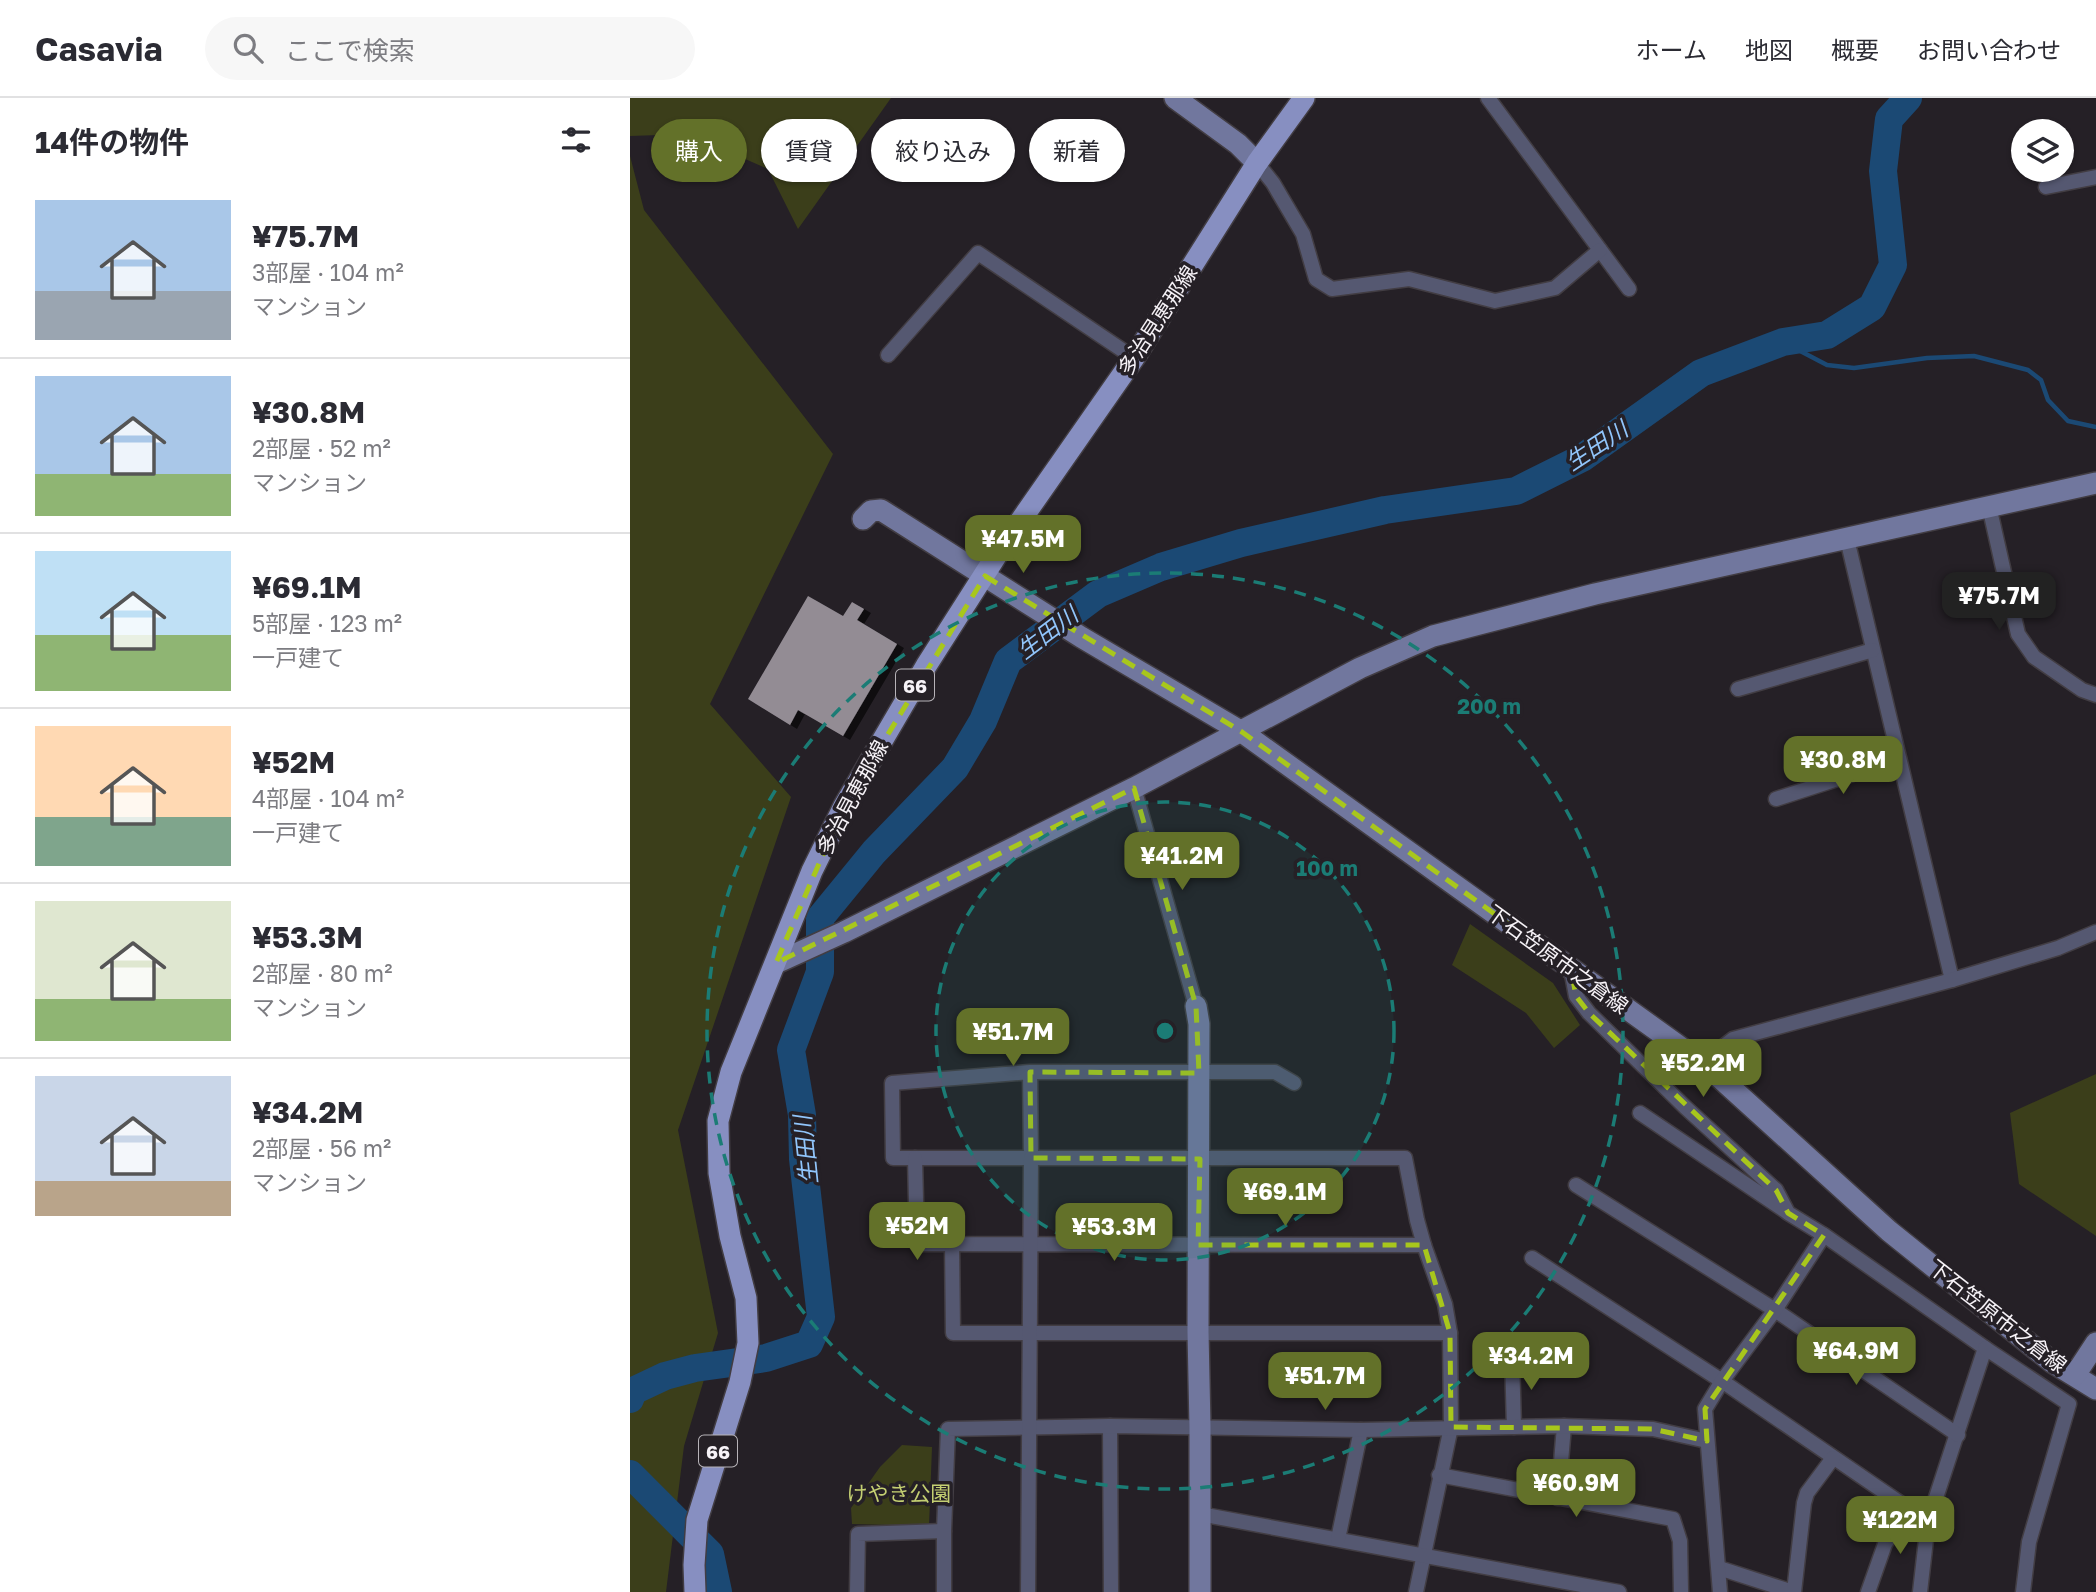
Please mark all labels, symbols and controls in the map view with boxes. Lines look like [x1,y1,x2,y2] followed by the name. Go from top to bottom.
[205,17,695,80] search box
[35,29,163,68] text: Casavia
[229,29,267,67] icon: search
[285,35,415,66] text: ここで検索
[1636,35,1707,64] text: ホーム
[1745,35,1793,64] text: 地図
[1831,35,1879,64] text: 概要
[1917,35,2061,64] text: お問い合わせ
[651,119,747,182] chip: 購入
[761,119,857,182] chip: 賃貸
[871,119,1015,182] chip: 絞り込み
[1029,119,1125,182] chip: 新着
[2011,119,2074,182] map controls
[2011,119,2074,182] button: layers
[557,121,595,159] icon: filters
[35,124,189,160] text: 14件の物件
[252,218,359,254] text: ¥75.7M
[91,228,175,312] icon: home
[252,258,404,286] text: 3部屋 · 104 m²
[1112,260,1202,380] street label: 多治見恵那線
[252,292,367,320] text: マンション
[252,394,365,430] text: ¥30.8M
[91,404,175,488] icon: home
[1559,413,1635,476] water label: 生田川
[252,434,391,462] text: 2部屋 · 52 m²
[252,468,367,496] text: マンション
[966,516,1080,575] pin: ¥47.5M
[981,524,1065,552] text: ¥47.5M
[252,569,362,605] text: ¥69.1M
[1942,573,2056,632] pin: ¥75.7M
[91,579,175,663] icon: home
[1958,581,2040,609] text: ¥75.7M
[1011,598,1085,664] water label: 生田川
[252,609,402,637] text: 5部屋 · 123 m²
[252,643,344,671] text: 一戸建て
[896,670,934,700] road number: 66
[1457,693,1521,719] text: 200 m
[811,735,893,859] street label: 多治見恵那線
[1786,736,1900,796] pin: ¥30.8M
[252,744,335,780] text: ¥52M
[1800,745,1886,773] text: ¥30.8M
[91,754,175,838] icon: home
[252,784,404,812] text: 4部屋 · 104 m²
[252,818,344,846] text: 一戸建て
[1125,832,1239,892] pin: ¥41.2M
[1140,841,1224,869] text: ¥41.2M
[1296,855,1358,881] text: 100 m
[1482,899,1634,1019] street label: 下石笠原市之倉線
[252,919,363,955] text: ¥53.3M
[91,929,175,1013] icon: home
[252,959,392,987] text: 2部屋 · 80 m²
[252,993,367,1021] text: マンション
[956,1009,1070,1068] pin: ¥51.7M
[972,1017,1054,1045] text: ¥51.7M
[1153,1019,1177,1043] centre of rings
[1646,1040,1760,1099] pin: ¥52.2M
[1660,1048,1746,1076] text: ¥52.2M
[252,1094,363,1130] text: ¥34.2M
[91,1104,175,1188] icon: home
[787,1111,823,1186] water label: 生田川
[252,1134,391,1162] text: 2部屋 · 56 m²
[252,1168,367,1196] text: マンション
[1228,1168,1342,1228] pin: ¥69.1M
[1243,1177,1327,1205] text: ¥69.1M
[876,1202,958,1262] pin: ¥52M
[1057,1204,1171,1263] pin: ¥53.3M
[885,1211,949,1239] text: ¥52M
[1071,1212,1157,1240] text: ¥53.3M
[1924,1254,2072,1378] street label: 下石笠原市之倉線
[1799,1328,1913,1387] pin: ¥64.9M
[1474,1332,1588,1392] pin: ¥34.2M
[1813,1336,1899,1364] text: ¥64.9M
[1488,1341,1574,1369] text: ¥34.2M
[1268,1352,1382,1412] pin: ¥51.7M
[1284,1361,1366,1389] text: ¥51.7M
[699,1436,737,1466] road number: 66
[1519,1460,1633,1519] pin: ¥60.9M
[1532,1468,1620,1496] text: ¥60.9M
[847,1480,952,1506] park label: けやき公園
[1851,1496,1949,1556] pin: ¥122M
[1862,1505,1938,1533] text: ¥122M

